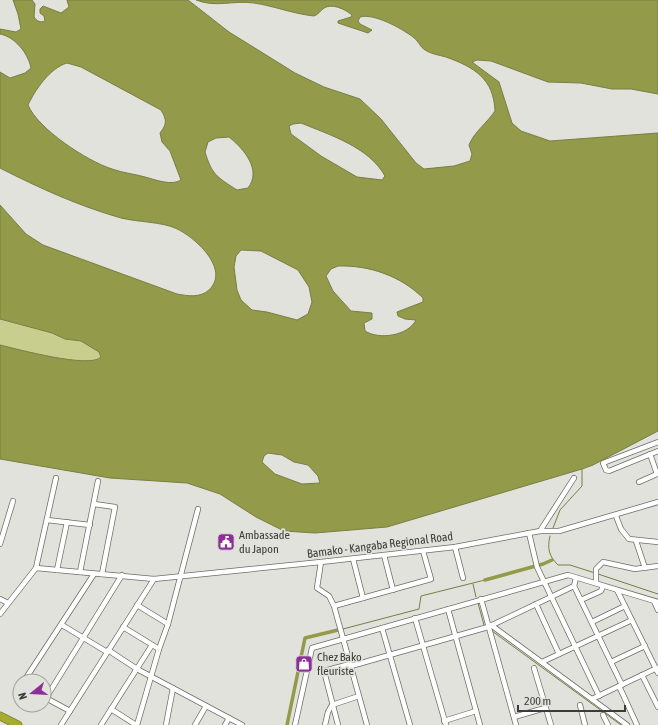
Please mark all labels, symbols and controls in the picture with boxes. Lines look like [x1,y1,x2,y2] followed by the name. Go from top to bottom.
[239,528,290,556] place label: Ambassade du Japon
[306,529,454,561] street label: Bamako - Kangaba Regional Road
[216,532,236,552] public building icon: Ambassade du Japon
[317,650,362,678] place label: Chez Bako fleuriste
[294,654,314,674] shop icon: Chez Bako fleuriste
[12,673,52,713] north arrow
[518,687,625,713] scale bar
[16,691,29,701] text: N
[524,694,551,708] text: 200 m

